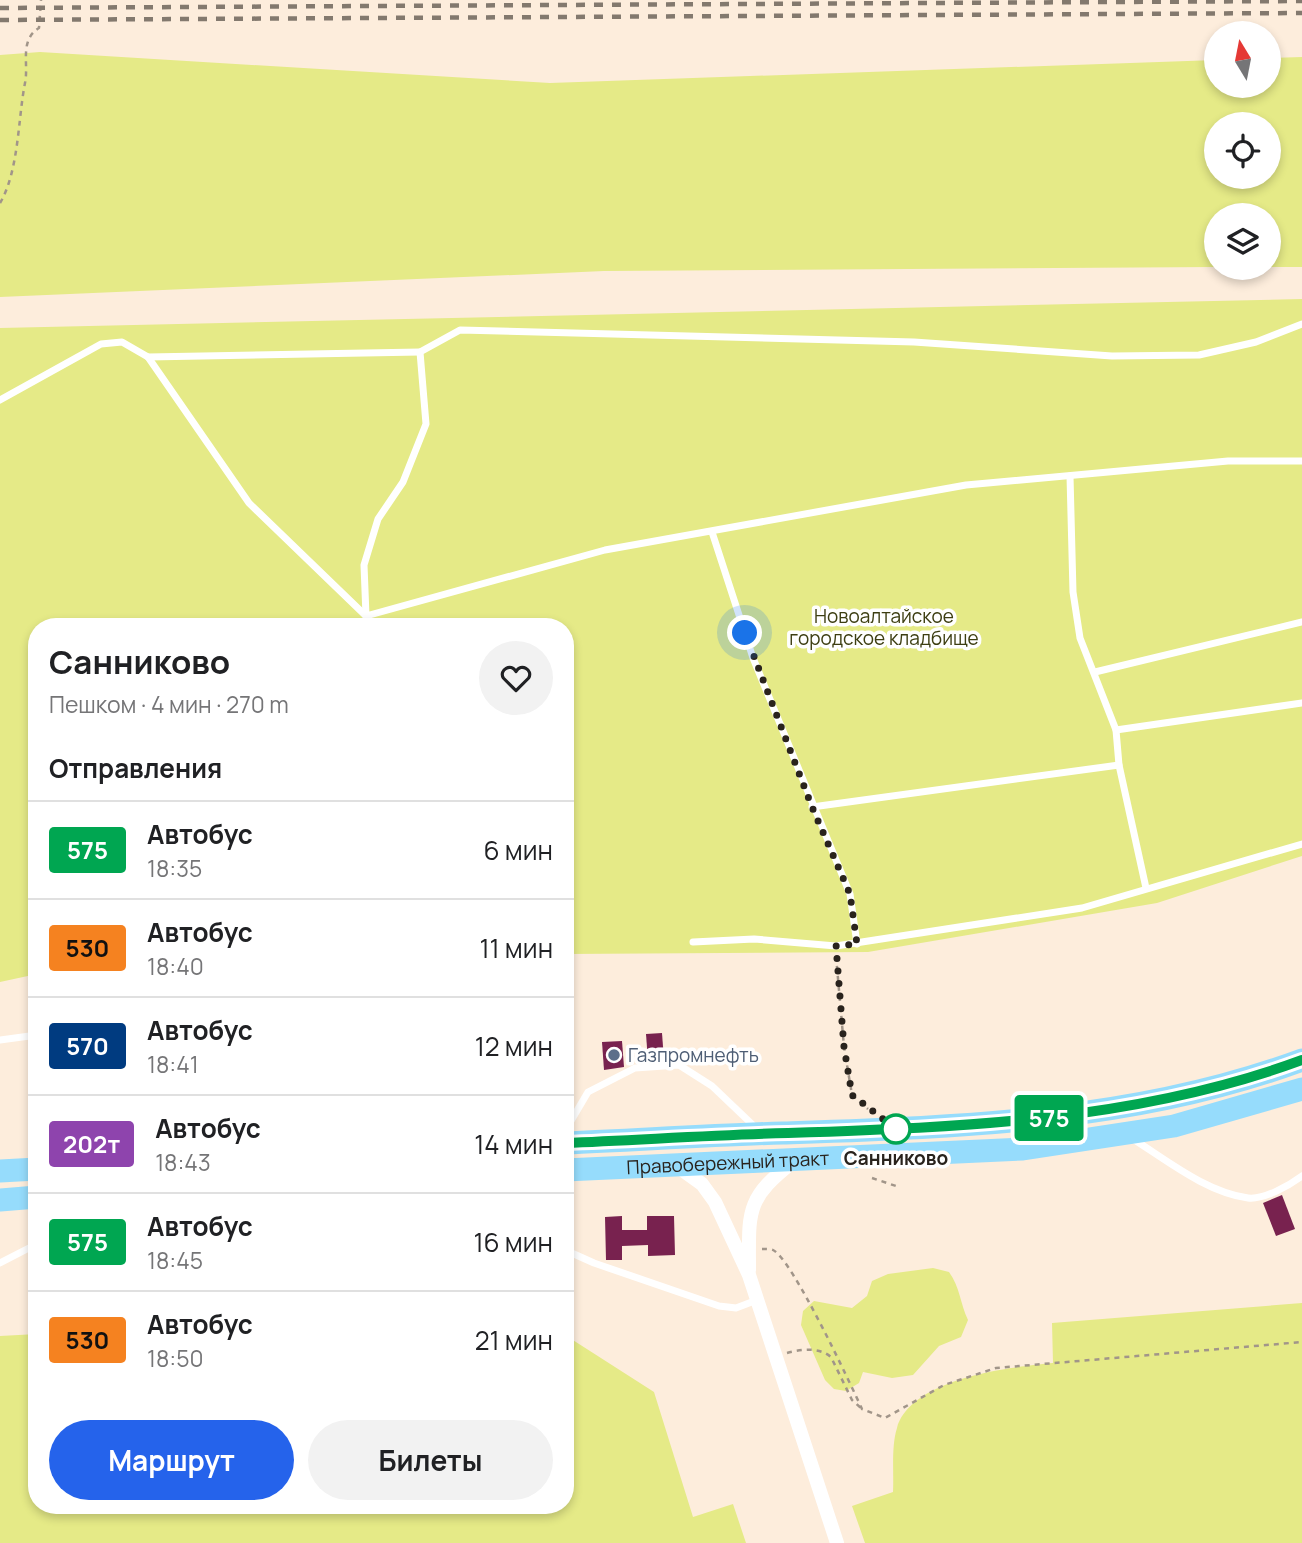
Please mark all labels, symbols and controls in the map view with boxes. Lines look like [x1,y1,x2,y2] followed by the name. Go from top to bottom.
[1204,21,1281,98] north arrow
[1204,21,1281,280] map controls
[1204,112,1281,189] button: locate
[1204,203,1281,280] button: layers
[789,603,979,651] park label: Новоалтайское городское кладбище
[727,615,762,650] your location
[49,639,230,684] text: Санниково
[479,641,553,715] button: heart
[49,688,289,720] text: Пешком · 4 мин · 270 m
[49,750,222,786] text: Отправления
[147,816,253,852] text: Автобус
[484,832,553,868] text: 6 мин
[67,833,108,866] text: 575
[147,852,202,884] text: 18:35
[147,914,253,950] text: Автобус
[479,930,553,966] text: 11 мин
[66,931,109,964] text: 530
[147,950,204,982] text: 18:40
[147,1012,253,1048] text: Автобус
[475,1028,553,1064] text: 12 мин
[66,1029,109,1062] text: 570
[628,1042,759,1068] place label: Газпромнефть
[606,1047,622,1063] marker: Газпромнефть
[147,1048,199,1080] text: 18:41
[1009,1095,1089,1141] line badge: 575
[1029,1101,1069,1134] text: 575
[155,1110,261,1146] text: Автобус
[881,1114,911,1144] marker: Санниково
[474,1126,553,1162] text: 14 мин
[63,1127,120,1160] text: 202т
[626,1145,830,1180] street label: Правобережный тракт
[844,1145,948,1171] place label: Санниково
[155,1146,211,1178] text: 18:43
[147,1208,253,1244] text: Автобус
[473,1224,553,1260] text: 16 мин
[67,1225,108,1258] text: 575
[147,1244,203,1276] text: 18:45
[147,1306,253,1342] text: Автобус
[475,1322,553,1358] text: 21 мин
[66,1323,109,1356] text: 530
[147,1342,204,1374] text: 18:50
[49,1420,294,1500] button: Маршрут
[308,1420,553,1500] button: Билеты

